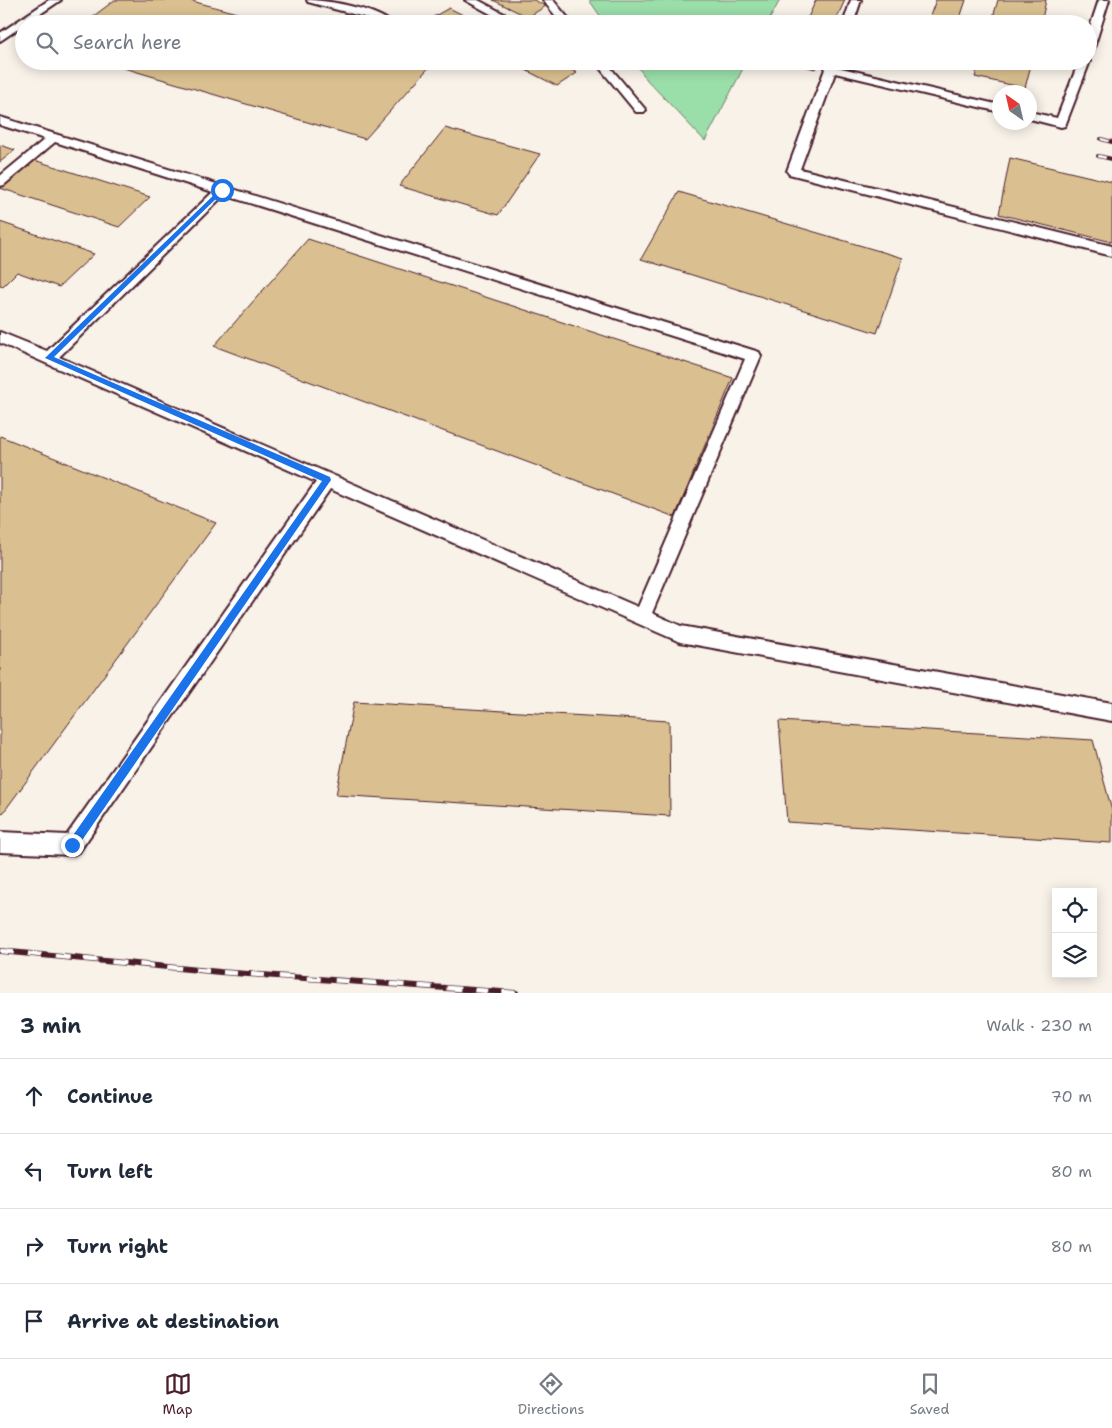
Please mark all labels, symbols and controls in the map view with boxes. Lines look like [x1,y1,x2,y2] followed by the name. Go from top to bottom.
[15,15,1097,70] search box
[33,29,61,57] icon: search
[73,30,182,55] text: Search here
[992,85,1037,130] north arrow
[211,179,234,202] route start
[61,834,84,857] route end
[1052,888,1097,978] map controls
[1052,888,1097,933] button: locate
[1052,933,1097,978] button: layers
[20,1012,81,1040] text: 3 min
[986,1015,1092,1036] text: Walk · 230 m
[20,1082,48,1110] icon: ahead
[67,1084,153,1109] text: Continue
[1051,1086,1092,1107] text: 70 m
[20,1157,48,1185] icon: left
[67,1159,153,1184] text: Turn left
[1051,1161,1092,1182] text: 80 m
[20,1232,48,1260] icon: right
[67,1234,168,1259] text: Turn right
[1051,1236,1092,1257] text: 80 m
[20,1307,48,1335] icon: arrive
[67,1309,279,1334] text: Arrive at destination
[163,1370,193,1418] tab: Map
[518,1370,584,1418] tab: Directions
[910,1370,949,1418] tab: Saved

